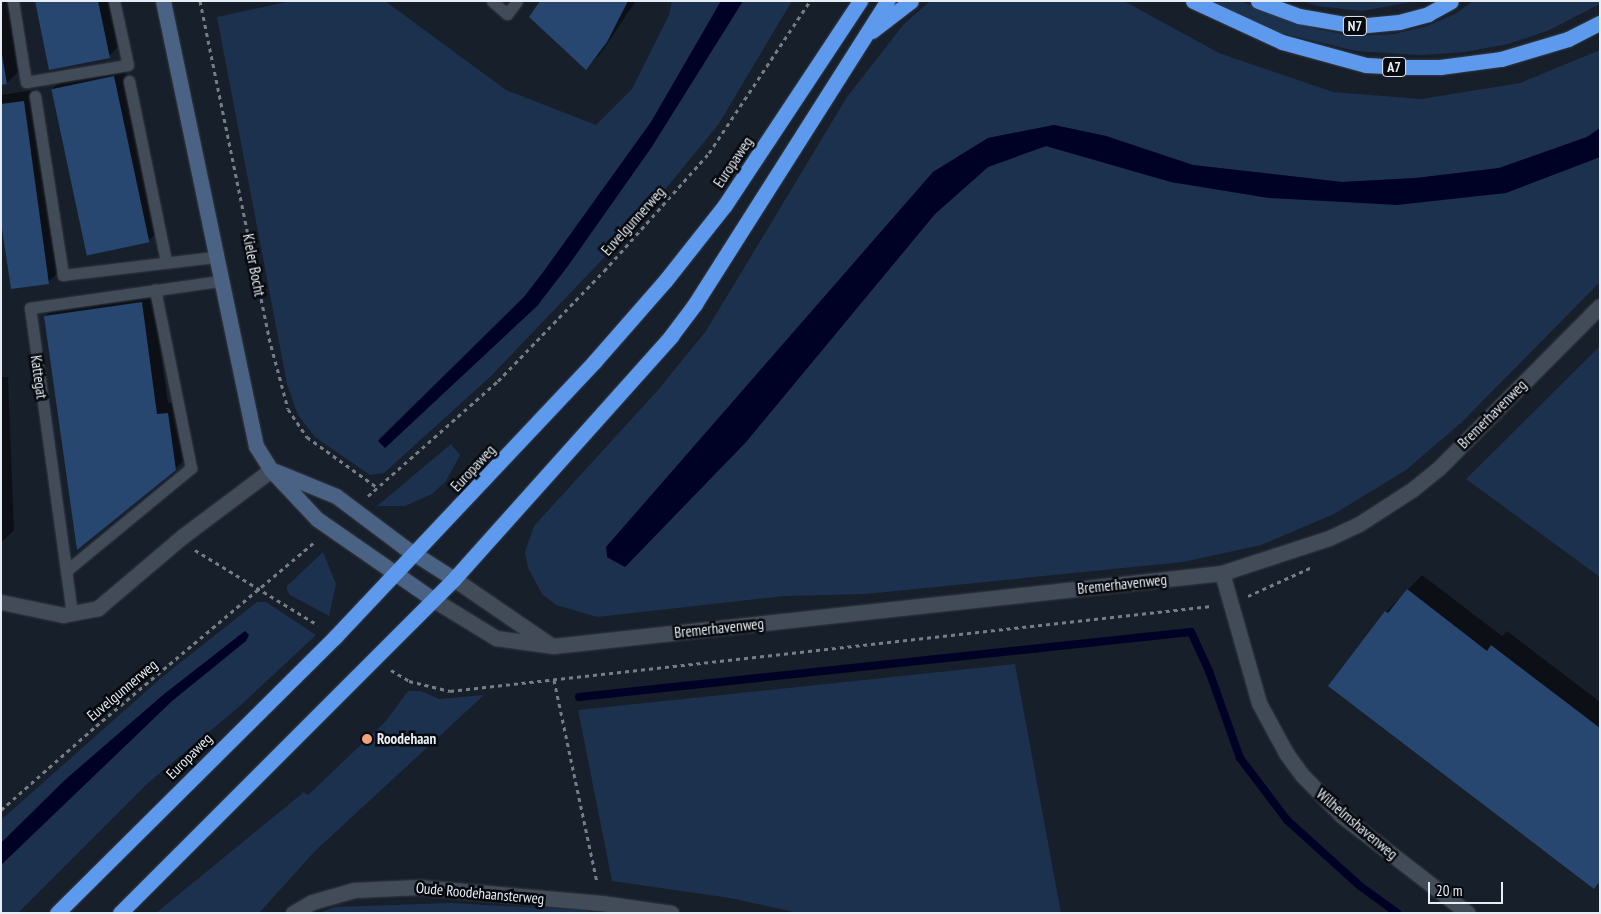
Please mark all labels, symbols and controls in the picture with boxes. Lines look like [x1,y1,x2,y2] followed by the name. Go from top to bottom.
[1342,15,1368,38] road number: N7
[1382,56,1406,78] road number: A7
[710,133,756,191] street label: Europaweg
[597,183,669,259] street label: Euvelgunnerweg
[239,232,269,298] street label: Kieler Bocht
[27,354,51,400] street label: Kattegat
[1454,376,1530,452] street label: Bremerhavenweg
[447,441,499,495] street label: Europaweg
[1076,570,1168,598] street label: Bremerhavenweg
[673,614,765,642] street label: Bremerhavenweg
[83,655,161,725] street label: Euvelgunnerweg
[162,729,216,783] street label: Europaweg
[377,730,436,748] place label: Roodehaan
[361,733,373,745] marker: Roodehaan
[1313,785,1401,863] street label: Wilhelmshavenweg
[1431,872,1506,904] scale bar
[415,878,545,908] street label: Oude Roodehaansterweg
[1436,881,1462,900] text: 20 m

